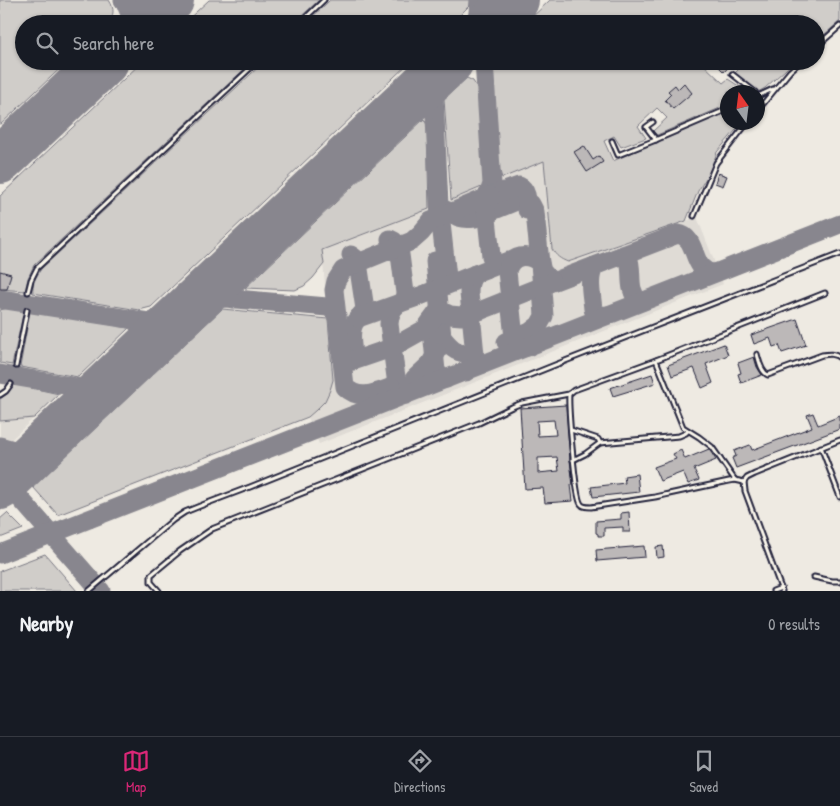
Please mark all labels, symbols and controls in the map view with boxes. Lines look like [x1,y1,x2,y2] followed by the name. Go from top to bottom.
[15,15,825,70] search box
[33,29,61,57] icon: search
[73,30,154,56] text: Search here
[720,85,765,130] north arrow
[20,609,73,638] text: Nearby
[768,613,820,635] text: 0 results
[122,747,150,796] tab: Map
[394,747,445,796] tab: Directions
[689,747,718,796] tab: Saved

